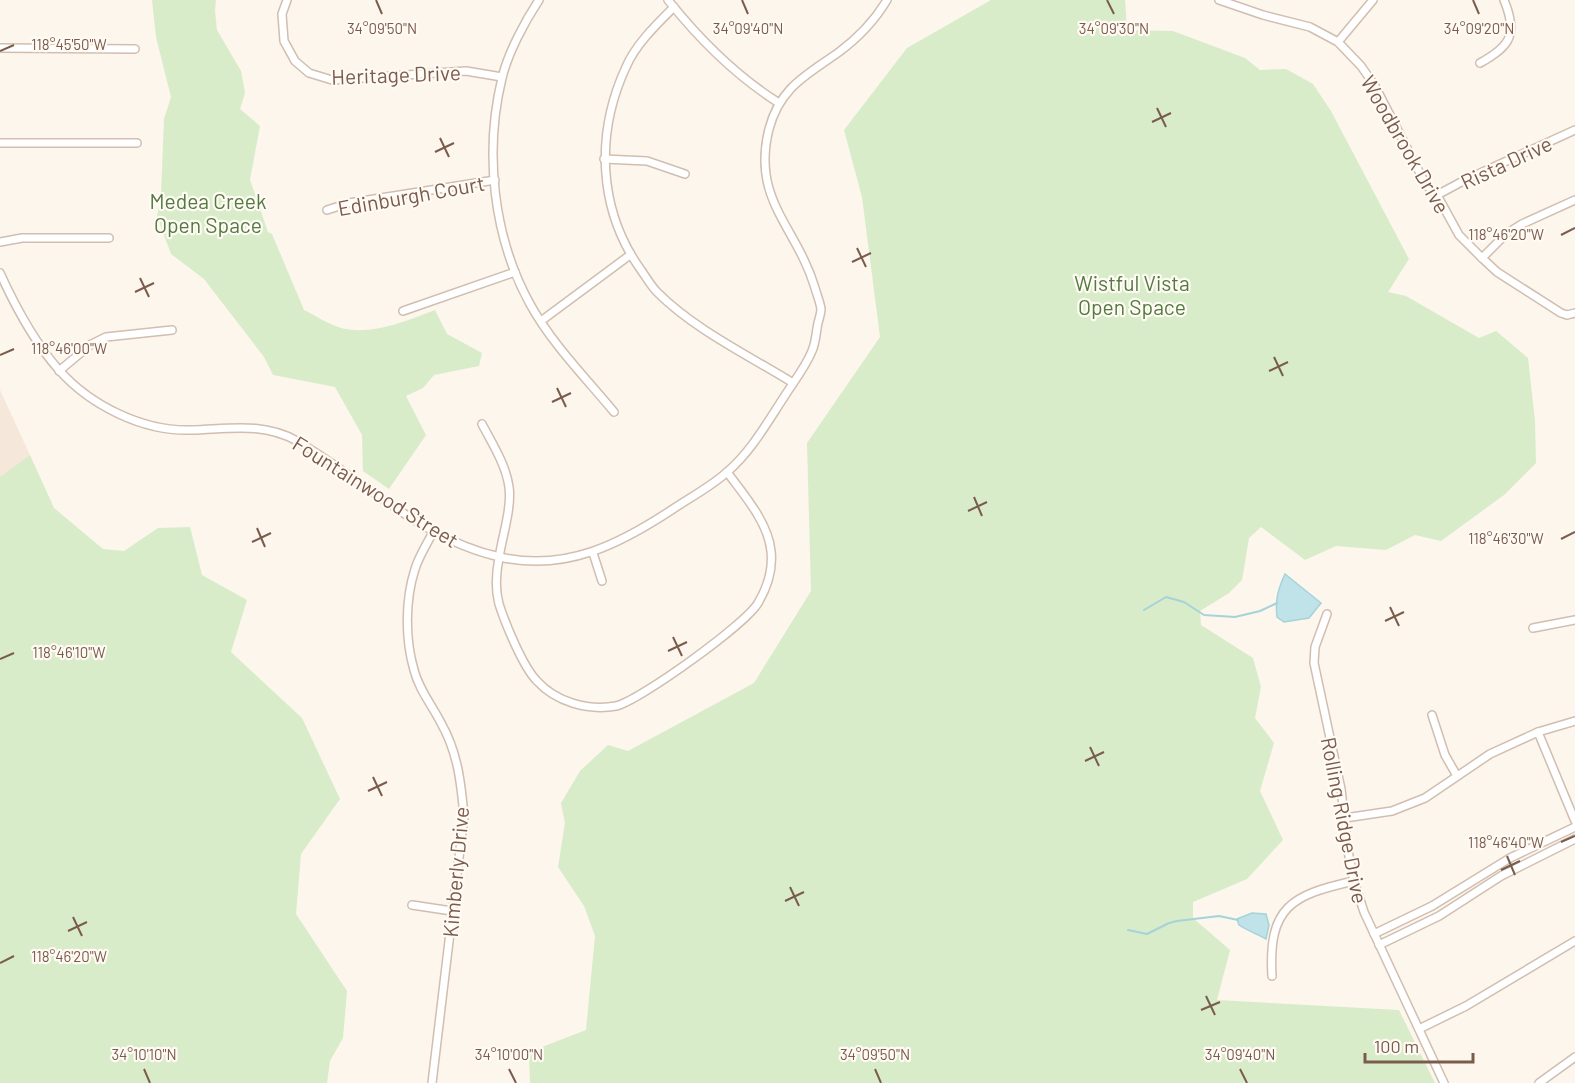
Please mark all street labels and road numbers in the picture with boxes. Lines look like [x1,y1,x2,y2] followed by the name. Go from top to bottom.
[331,59,461,89] street label: Heritage Drive
[1356,71,1456,217] street label: Woodbrook Drive
[1456,130,1556,194] street label: Rista Drive
[336,170,486,220] street label: Edinburgh Court
[289,430,463,552] street label: Fountainwood Street
[1317,735,1373,905] street label: Rolling Ridge Drive
[437,806,473,938] street label: Kimberly Drive

